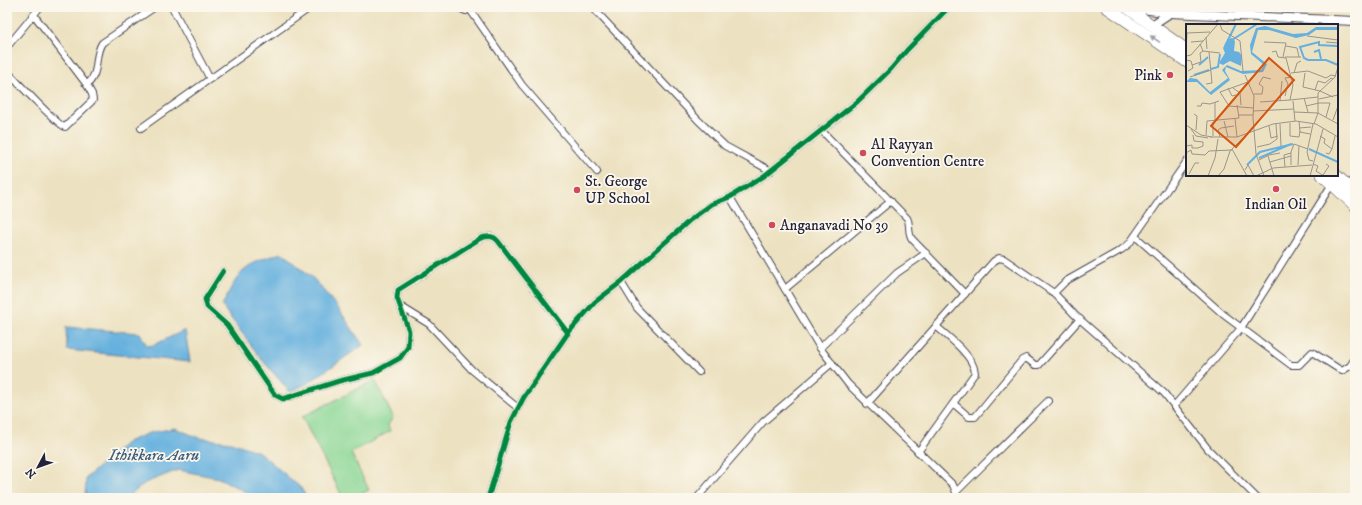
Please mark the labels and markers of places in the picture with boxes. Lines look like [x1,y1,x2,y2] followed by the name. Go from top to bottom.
[1134,66,1163,85] place label: Pink
[1165,70,1175,80] marker: Pink
[871,135,984,171] place label: Al Rayyan Convention Centre
[858,148,868,158] marker: Al Rayyan Convention Centre
[585,172,650,208] place label: St. George UP School
[1271,184,1281,194] marker: Indian Oil
[572,185,582,195] marker: St. George UP School
[1245,195,1307,214] place label: Indian Oil
[780,216,888,235] place label: Anganavadi No 39
[767,220,777,230] marker: Anganavadi No 39

